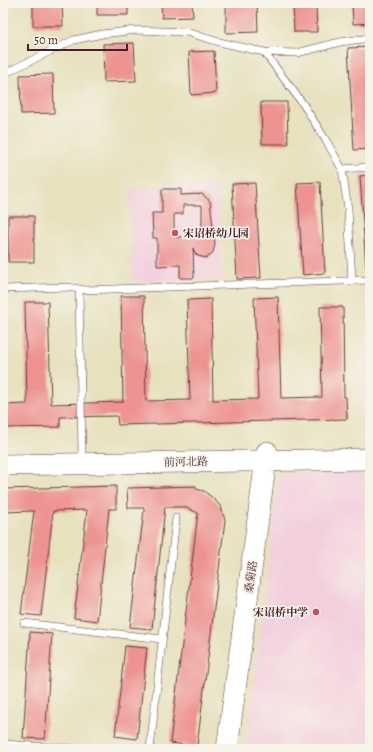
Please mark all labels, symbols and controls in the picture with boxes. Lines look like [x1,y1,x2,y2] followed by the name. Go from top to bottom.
[28,26,127,52] scale bar
[34,32,58,48] text: 50 m
[183,226,249,241] place label: 宋诏桥幼儿园
[170,228,180,238] marker: 宋诏桥幼儿园
[164,454,208,470] street label: 前河北路
[241,560,261,594] street label: 桑菊路
[253,605,308,620] place label: 宋诏桥中学
[311,607,321,617] marker: 宋诏桥中学

